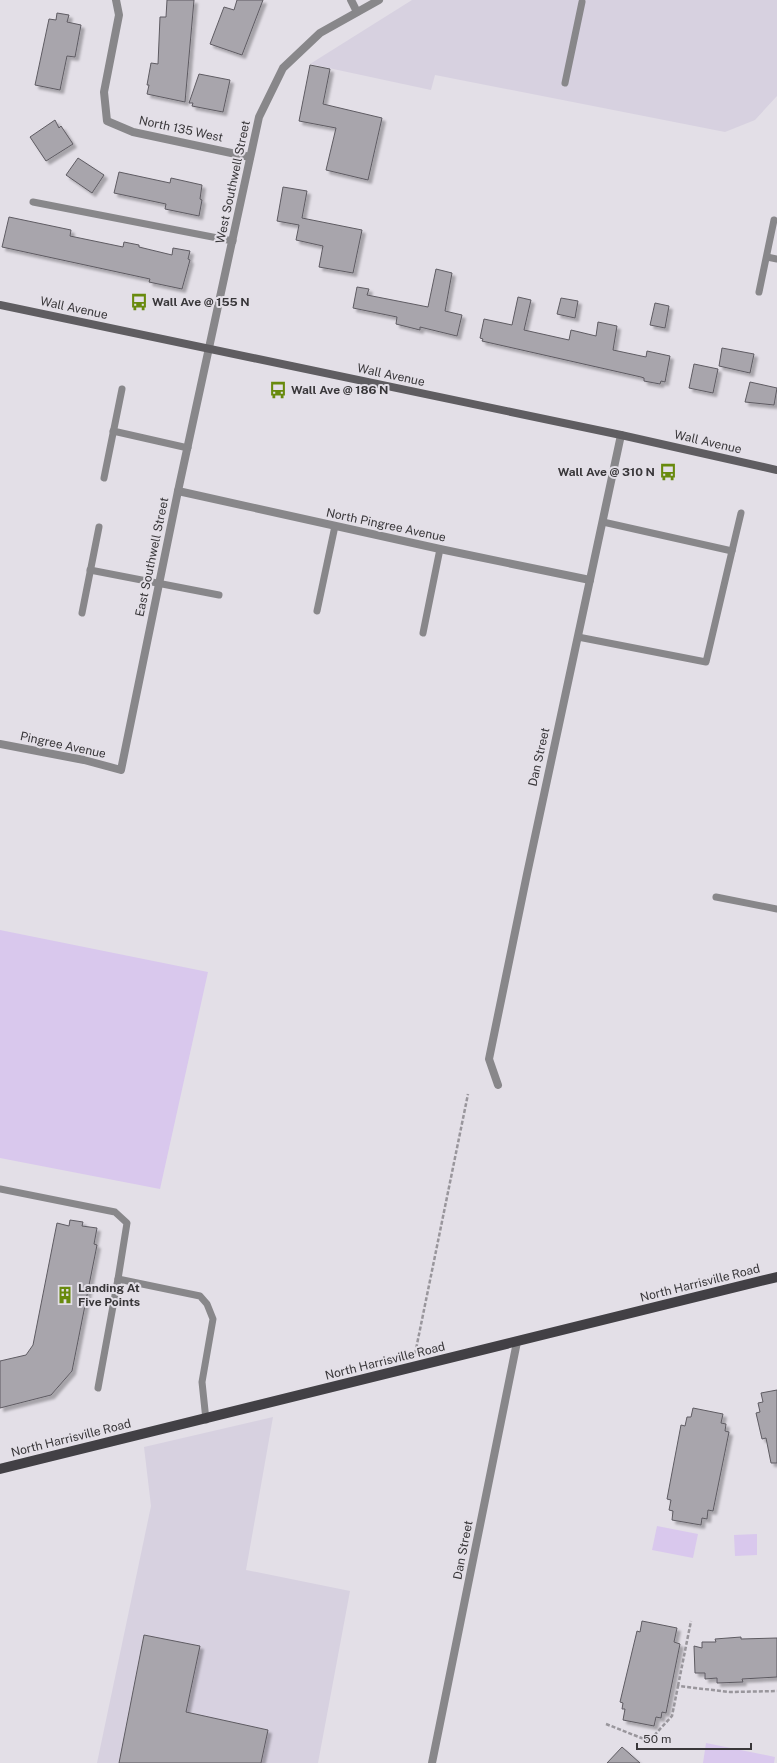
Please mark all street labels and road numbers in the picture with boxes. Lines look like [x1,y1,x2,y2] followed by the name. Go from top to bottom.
[138,113,225,145] street label: North 135 West
[213,119,253,245] street label: West Southwell Street
[39,294,109,322] street label: Wall Avenue
[356,361,426,389] street label: Wall Avenue
[673,427,743,457] street label: Wall Avenue
[132,496,172,618] street label: East Southwell Street
[325,505,447,545] street label: North Pingree Avenue
[525,726,553,788] street label: Dan Street
[19,729,107,761] street label: Pingree Avenue
[639,1261,761,1305] street label: North Harrisville Road
[324,1339,446,1383] street label: North Harrisville Road
[10,1416,132,1460] street label: North Harrisville Road
[450,1519,476,1581] street label: Dan Street

